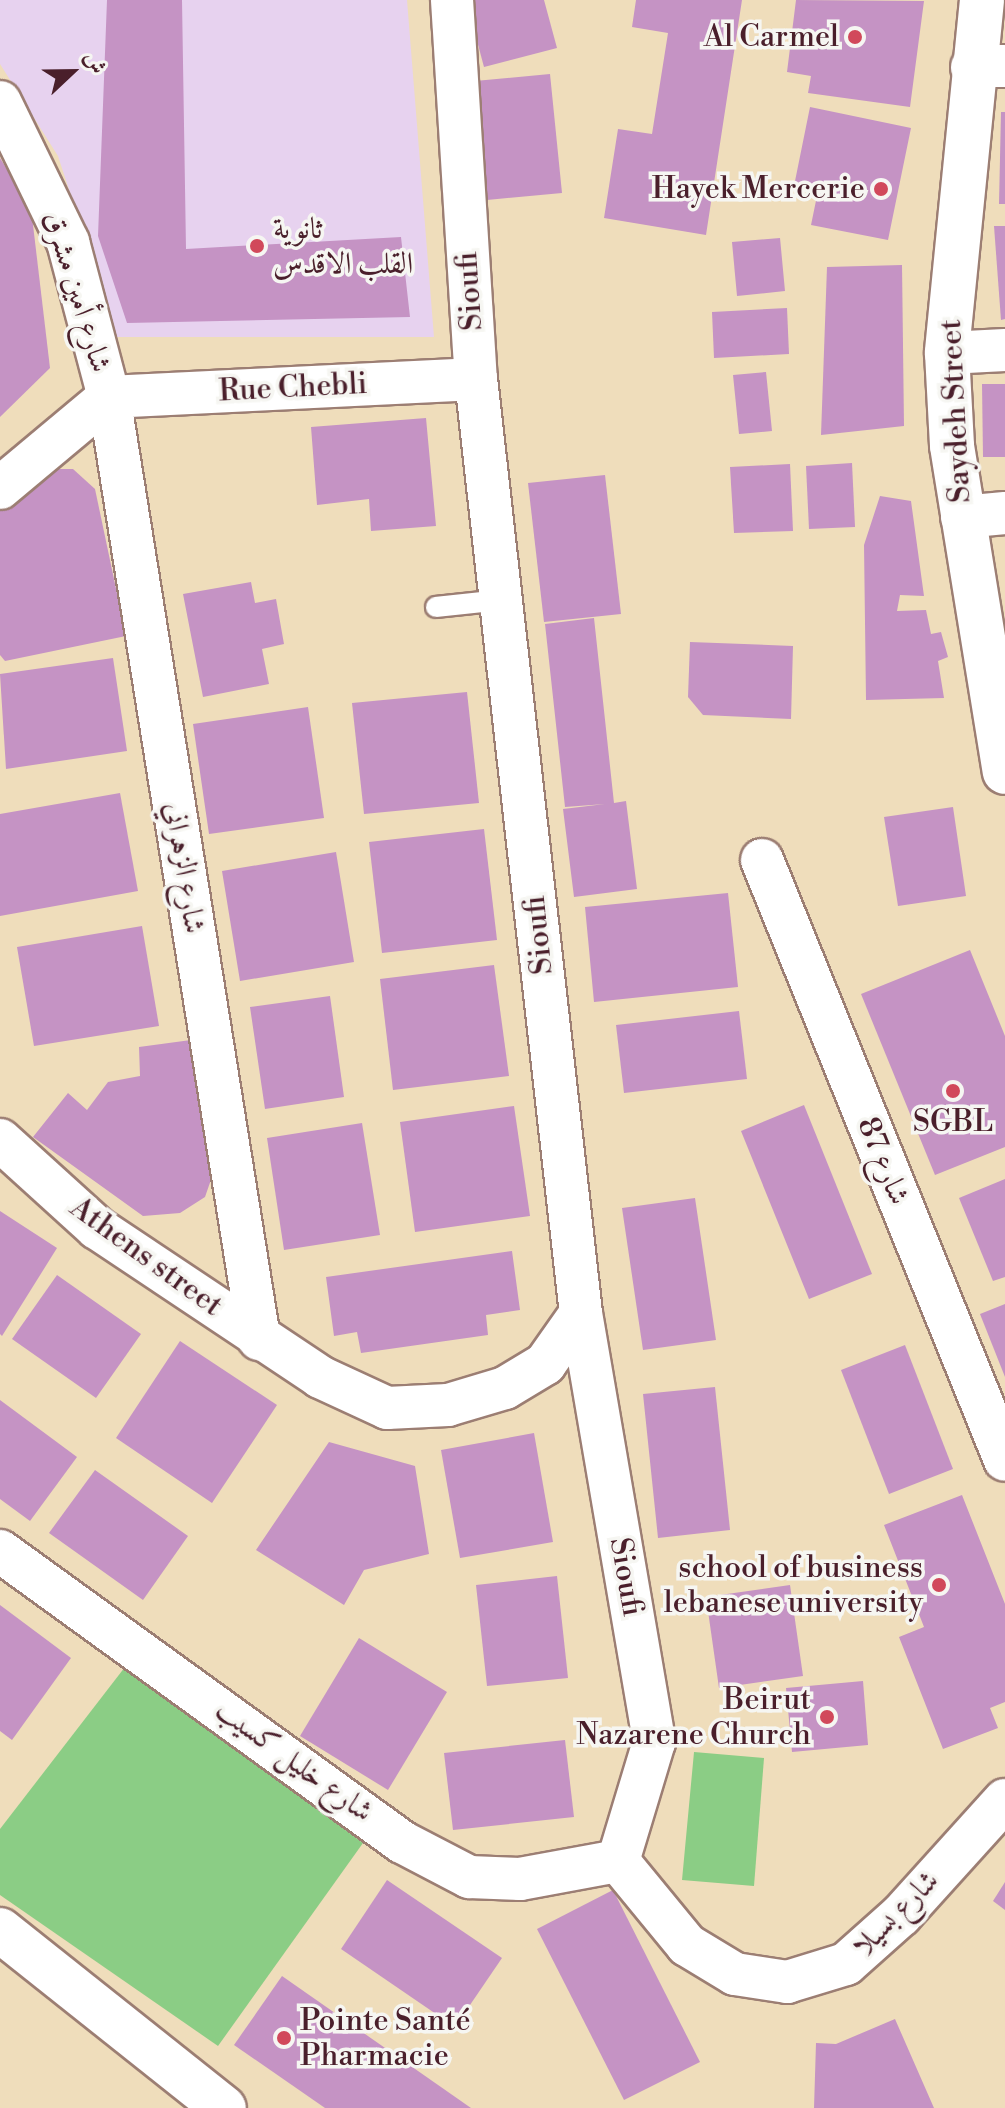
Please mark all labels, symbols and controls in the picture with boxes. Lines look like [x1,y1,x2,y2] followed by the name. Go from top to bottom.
[704,19,839,55] place label: Al Carmel
[846,28,864,46] marker: Al Carmel
[32,32,112,112] north arrow
[78,48,111,78] text: ش
[652,171,865,207] place label: Hayek Mercerie
[872,180,890,198] marker: Hayek Mercerie
[35,207,119,377] street label: شارع أمين مشرق
[273,211,413,282] place label: ثانوية القلب الاقدس
[248,237,266,255] marker: ثانوية القلب الاقدس
[449,250,491,332] street label: Sioufi
[933,318,979,504] street label: Saydeh Street
[218,366,368,410] street label: Rue Chebli
[156,800,212,936] street label: شارع الزهراني
[517,894,561,976] street label: Sioufi
[944,1082,962,1100] marker: SGBL
[913,1104,993,1140] place label: SGBL
[849,1112,917,1210] street label: شارع 87
[63,1190,229,1324] street label: Athens street
[601,1535,651,1619] street label: Sioufi
[664,1550,923,1620] place label: school of business lebanese university
[930,1576,948,1594] marker: school of business lebanese university
[576,1682,811,1752] place label: Beirut Nazarene Church
[208,1692,380,1830] street label: شارع خليل كسيب
[818,1708,836,1726] marker: Beirut Nazarene Church
[845,1863,947,1965] street label: شارع بسيلا
[300,2003,471,2074] place label: Pointe Santé Pharmacie
[275,2029,293,2047] marker: Pointe Santé Pharmacie

